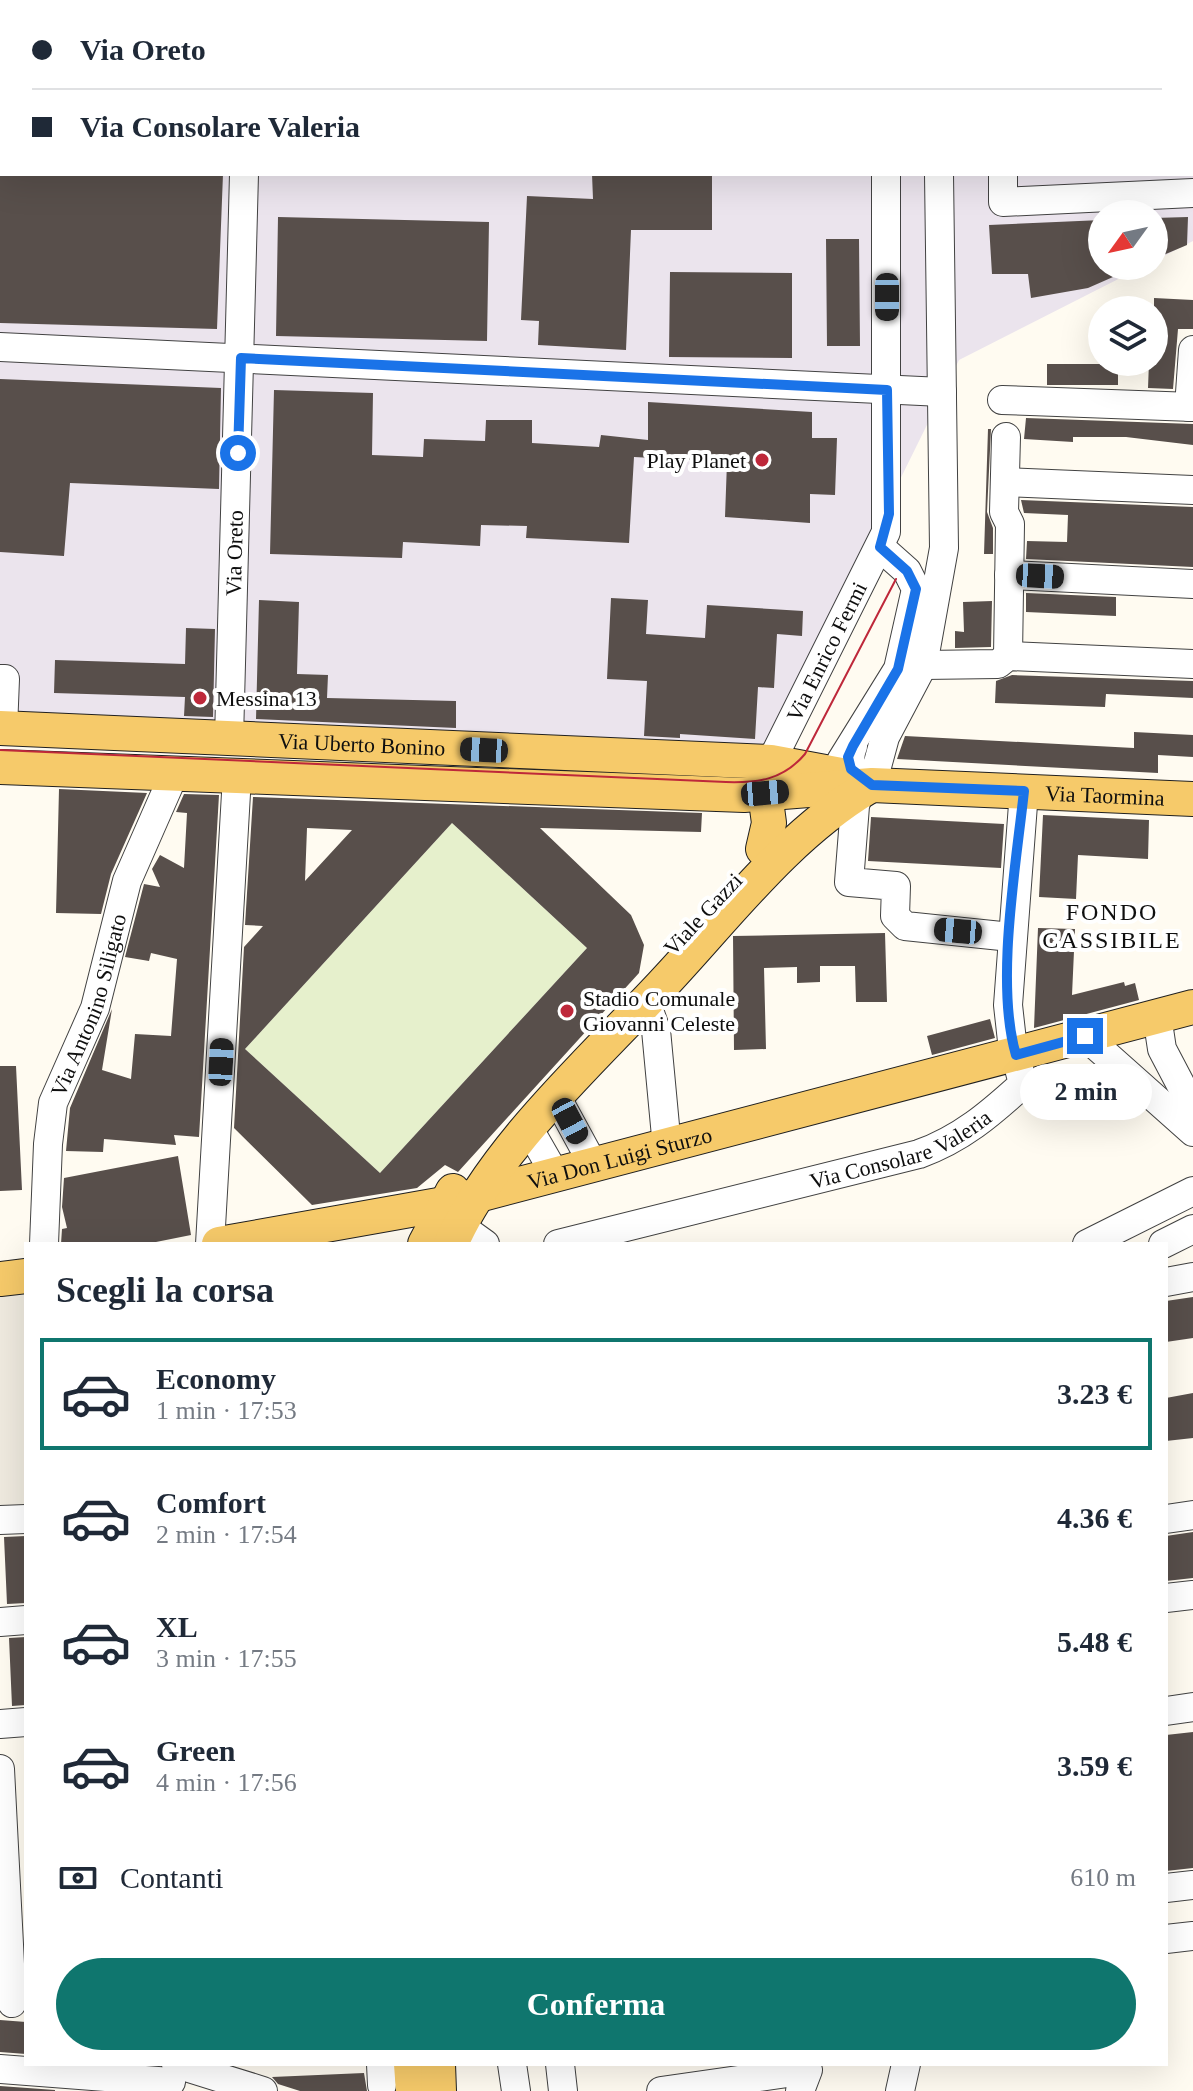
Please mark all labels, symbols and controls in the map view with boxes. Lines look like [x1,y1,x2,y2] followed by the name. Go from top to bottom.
[80,33,206,66] text: Via Oreto
[80,110,360,143] text: Via Consolare Valeria
[1088,200,1168,280] north arrow
[1088,200,1168,376] map controls
[875,273,899,321] car
[1088,296,1168,376] button: layers
[220,435,256,471] route start
[646,448,746,473] place label: Play Planet
[753,451,771,469] marker: Play Planet
[220,510,248,596] street label: Via Oreto
[1015,563,1065,589] car
[781,578,872,725] street label: Via Enrico Fermi
[216,686,317,711] place label: Messina 13
[191,689,209,707] marker: Messina 13
[277,728,446,760] street label: Via Uberto Bonino
[459,737,509,763] car
[740,779,790,807] car
[1045,780,1165,810] street label: Via Taormina
[659,868,747,960] street label: Viale Gazzi
[1042,899,1182,953] district label: FONDO CASSIBILE
[45,911,131,1100] street label: Via Antonino Siligato
[933,917,983,945] car
[583,986,735,1036] place label: Stadio Comunale Giovanni Celeste
[558,1002,576,1020] marker: Stadio Comunale Giovanni Celeste
[1067,1018,1103,1054] route end
[208,1037,234,1087] car
[1019,1064,1151,1120] callout: 2 min
[1055,1077,1117,1106] text: 2 min
[548,1094,592,1148] car
[807,1104,996,1193] street label: Via Consolare Valeria
[524,1122,715,1194] street label: Via Don Luigi Sturzo
[56,1270,274,1310] text: Scegli la corsa
[60,1358,132,1430] icon: car
[156,1362,276,1395] text: Economy
[1057,1377,1132,1410] text: 3.23 €
[156,1396,297,1425] text: 1 min · 17:53
[60,1482,132,1554] icon: car
[156,1486,266,1519] text: Comfort
[1057,1501,1132,1534] text: 4.36 €
[156,1520,297,1549] text: 2 min · 17:54
[60,1606,132,1678] icon: car
[156,1610,198,1643] text: XL
[1057,1625,1132,1658] text: 5.48 €
[156,1644,297,1673] text: 3 min · 17:55
[60,1730,132,1802] icon: car
[156,1734,235,1767] text: Green
[1057,1749,1132,1782] text: 3.59 €
[156,1768,297,1797] text: 4 min · 17:56
[56,1856,100,1900] icon: cash
[120,1861,223,1894] text: Contanti
[1070,1863,1136,1892] text: 610 m
[56,1958,1136,2050] button: Conferma

